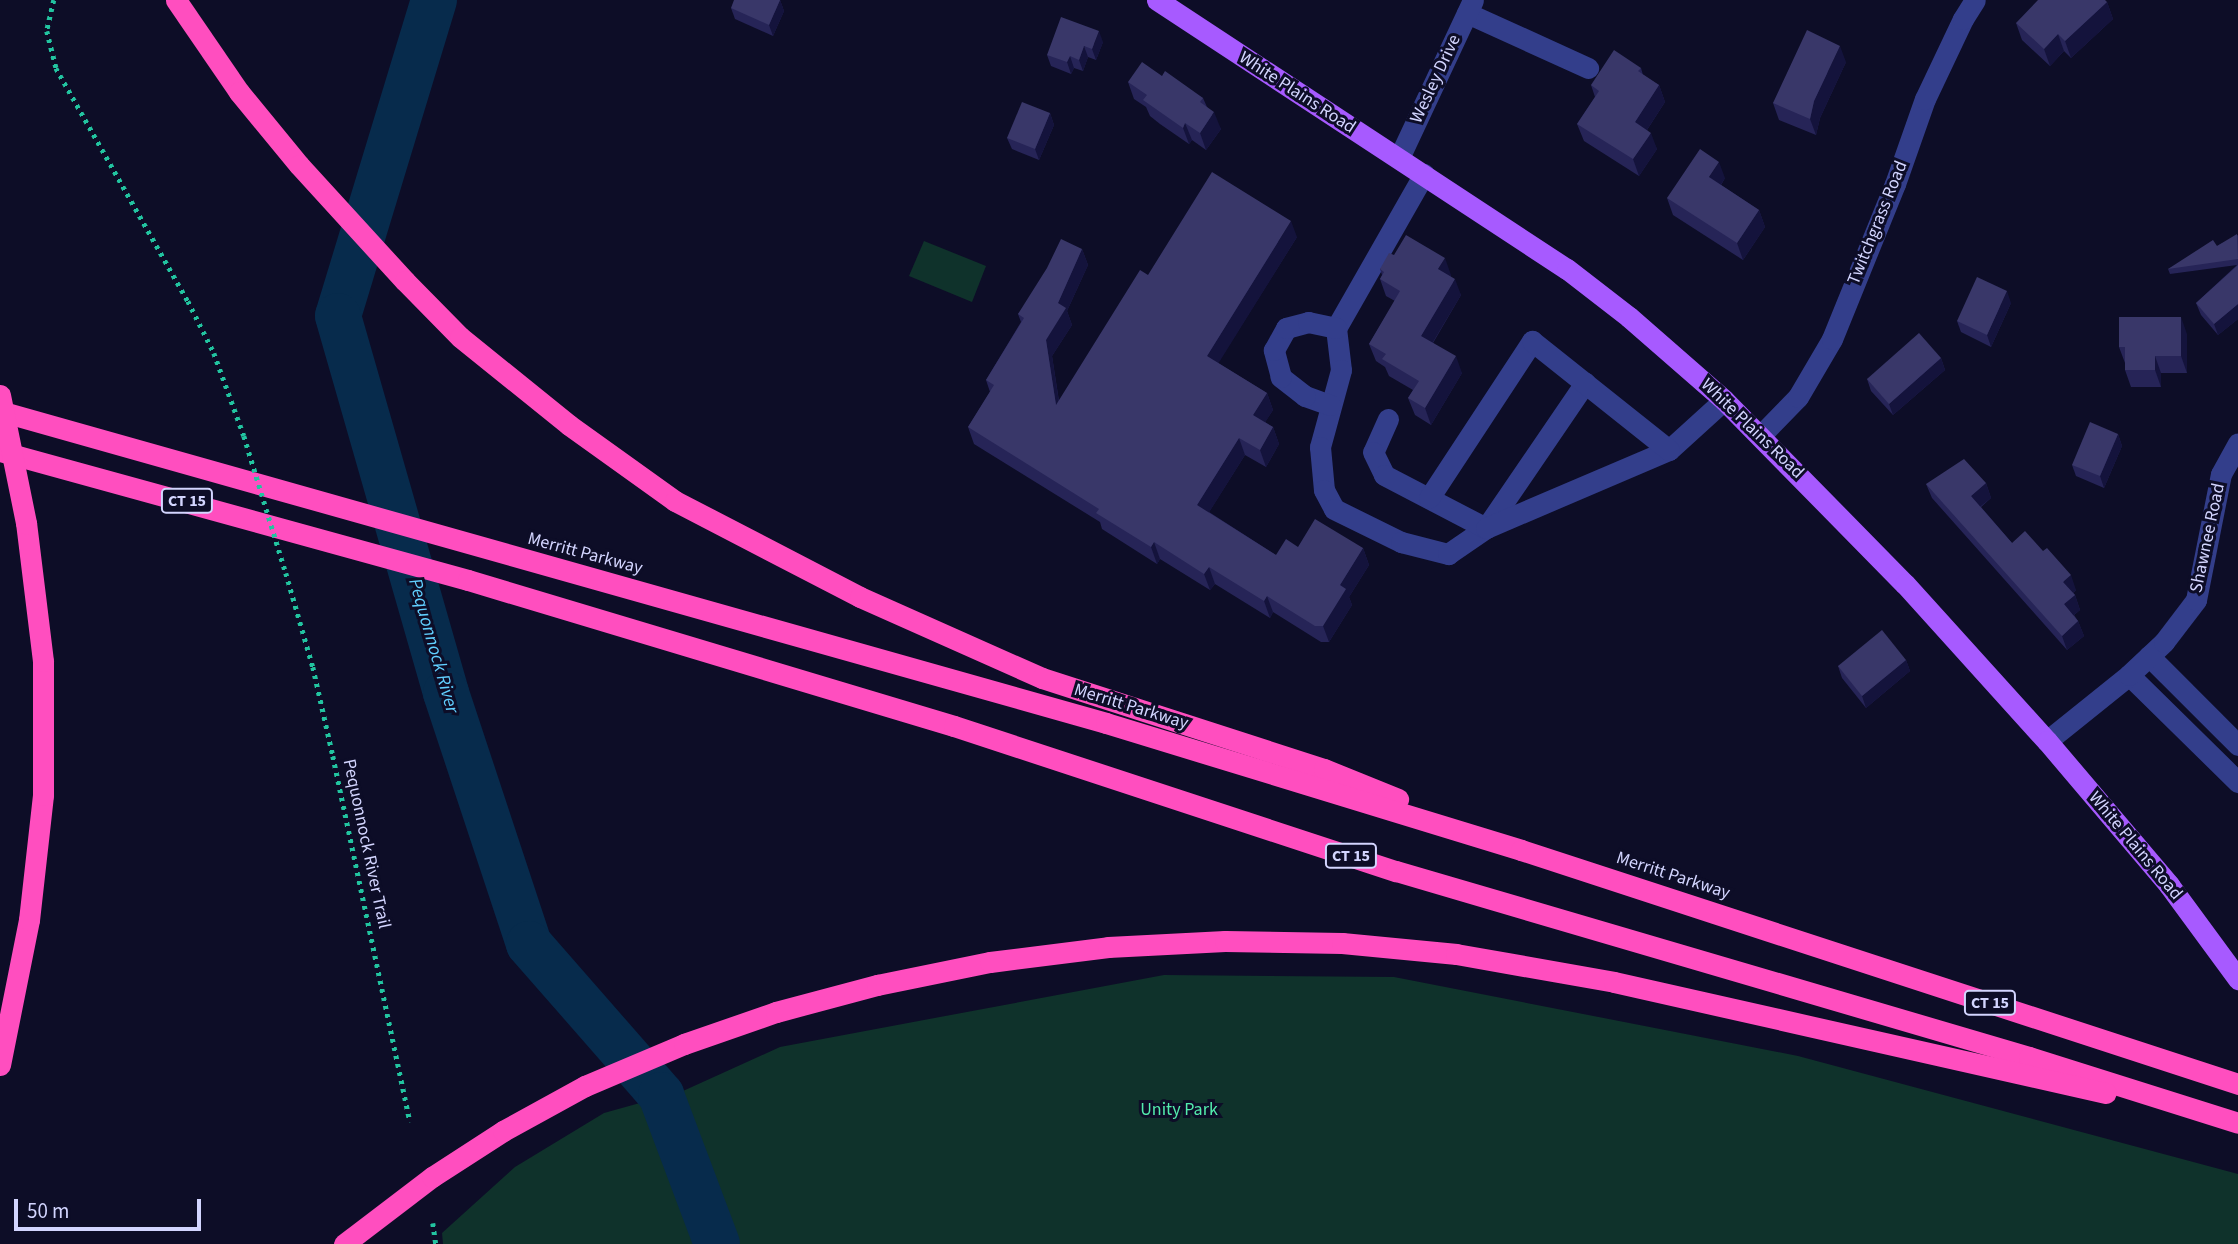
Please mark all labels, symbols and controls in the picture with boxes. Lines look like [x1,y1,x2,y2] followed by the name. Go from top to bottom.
[1406,31,1466,127] street label: Wesley Drive
[1235,47,1359,139] street label: White Plains Road
[1843,158,1913,288] street label: Twitchgrass Road
[1696,374,1808,484] street label: White Plains Road
[2186,481,2230,595] street label: Shawnee Road
[161,488,213,514] road number: CT 15
[525,528,645,580] street label: Merritt Parkway
[403,576,463,716] water label: Pequonnock River
[1071,679,1191,735] street label: Merritt Parkway
[337,757,395,931] street label: Pequonnock River Trail
[2083,787,2187,905] street label: White Plains Road
[1325,844,1377,869] road number: CT 15
[1613,847,1733,905] street label: Merritt Parkway
[1964,990,2016,1015] road number: CT 15
[1140,1099,1218,1121] park label: Unity Park
[18,1184,205,1228] scale bar
[27,1196,69,1226] text: 50 m

